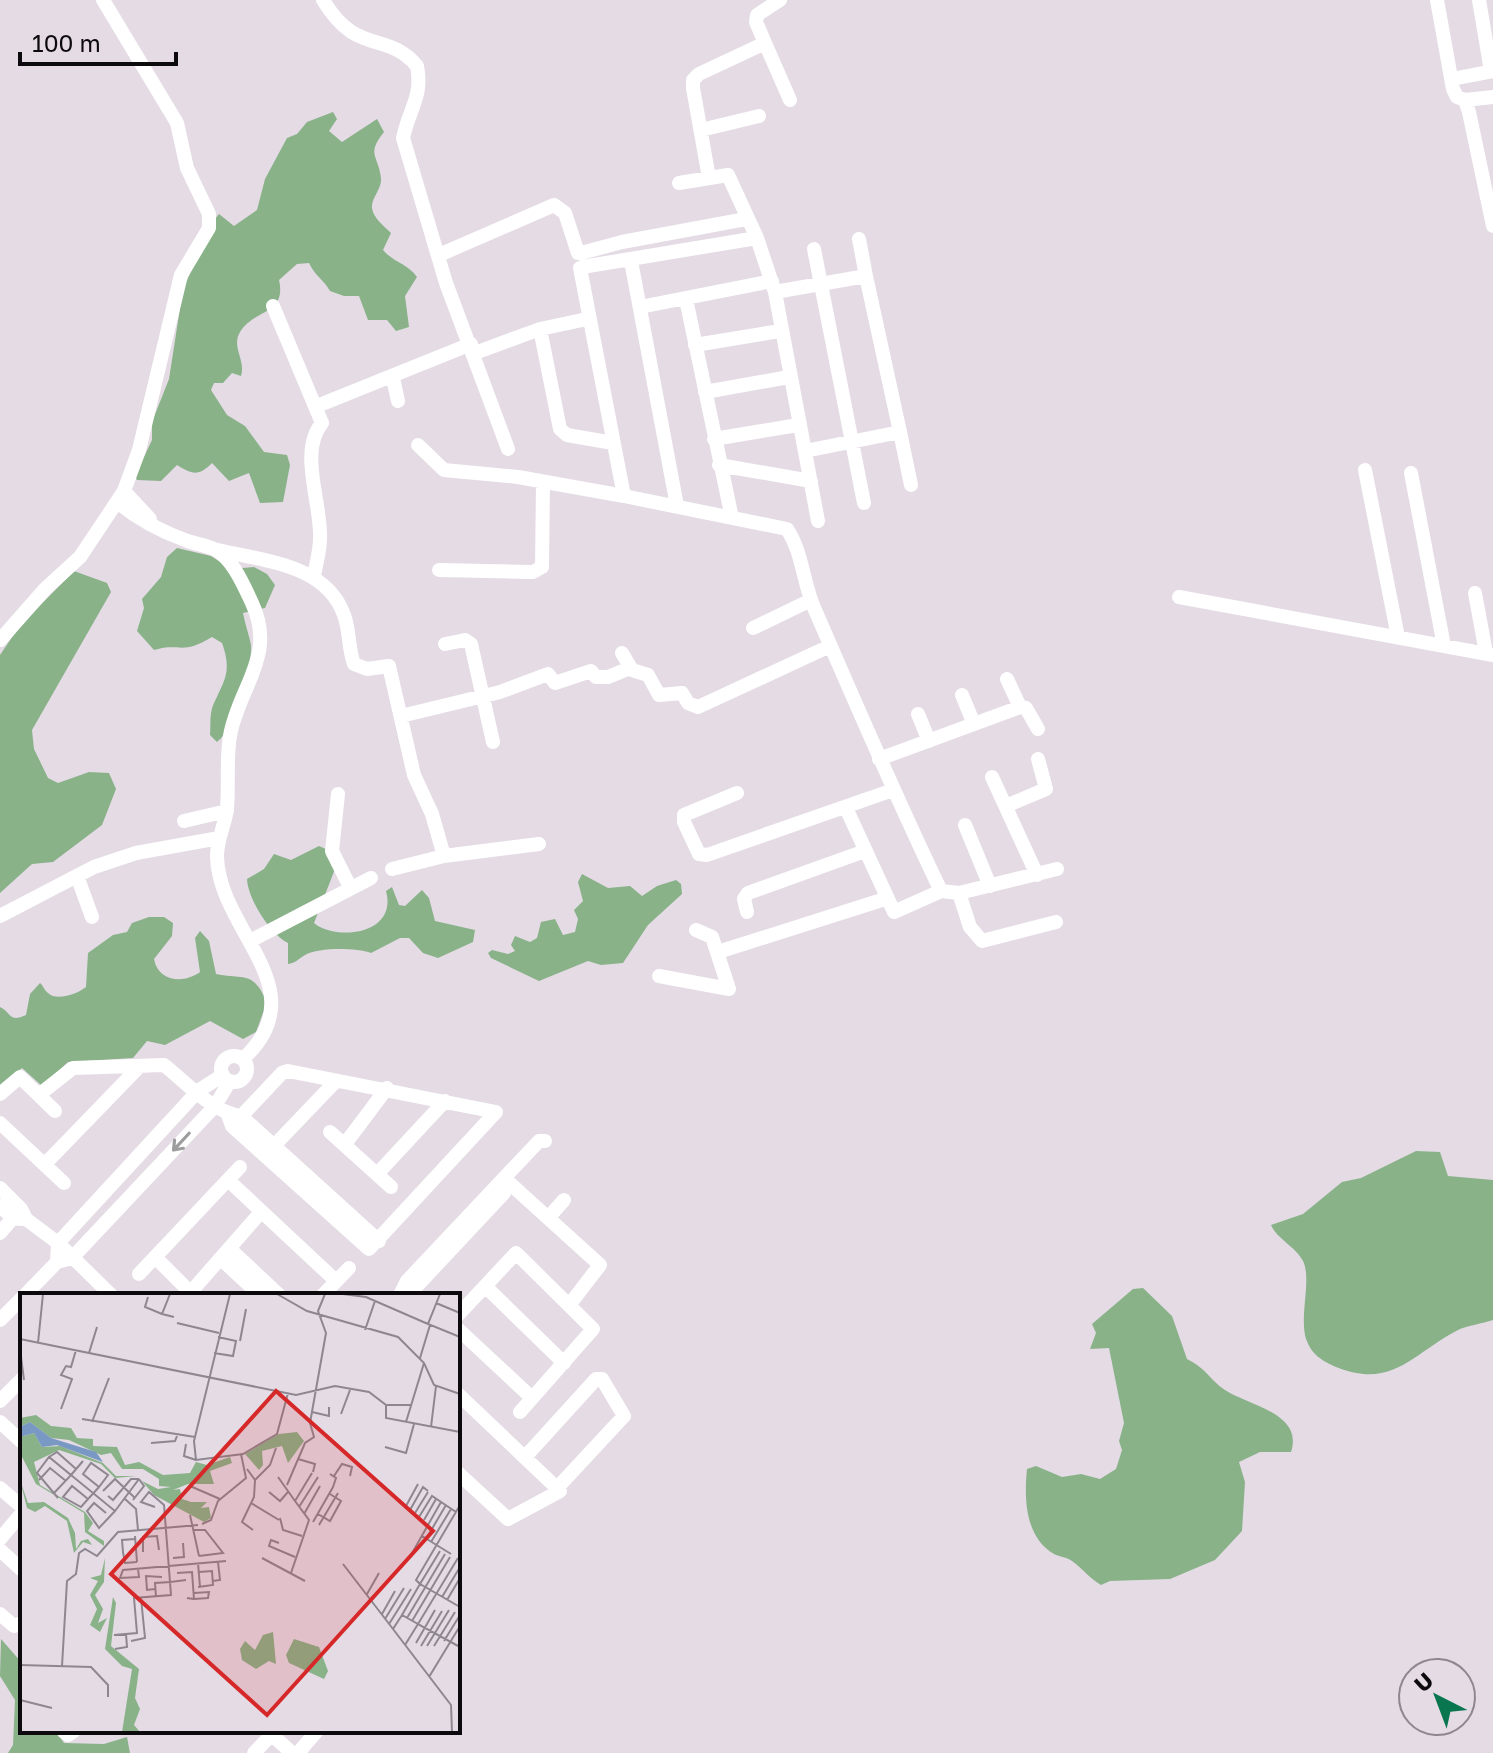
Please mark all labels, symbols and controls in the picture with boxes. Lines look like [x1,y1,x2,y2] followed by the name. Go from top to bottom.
[20,16,176,66] scale bar
[32,28,101,57] text: 100 m
[172,1132,191,1152] one-way arrow
[20,1293,460,1733] inset map
[1397,1657,1477,1737] north arrow
[1408,1666,1438,1697] text: U

